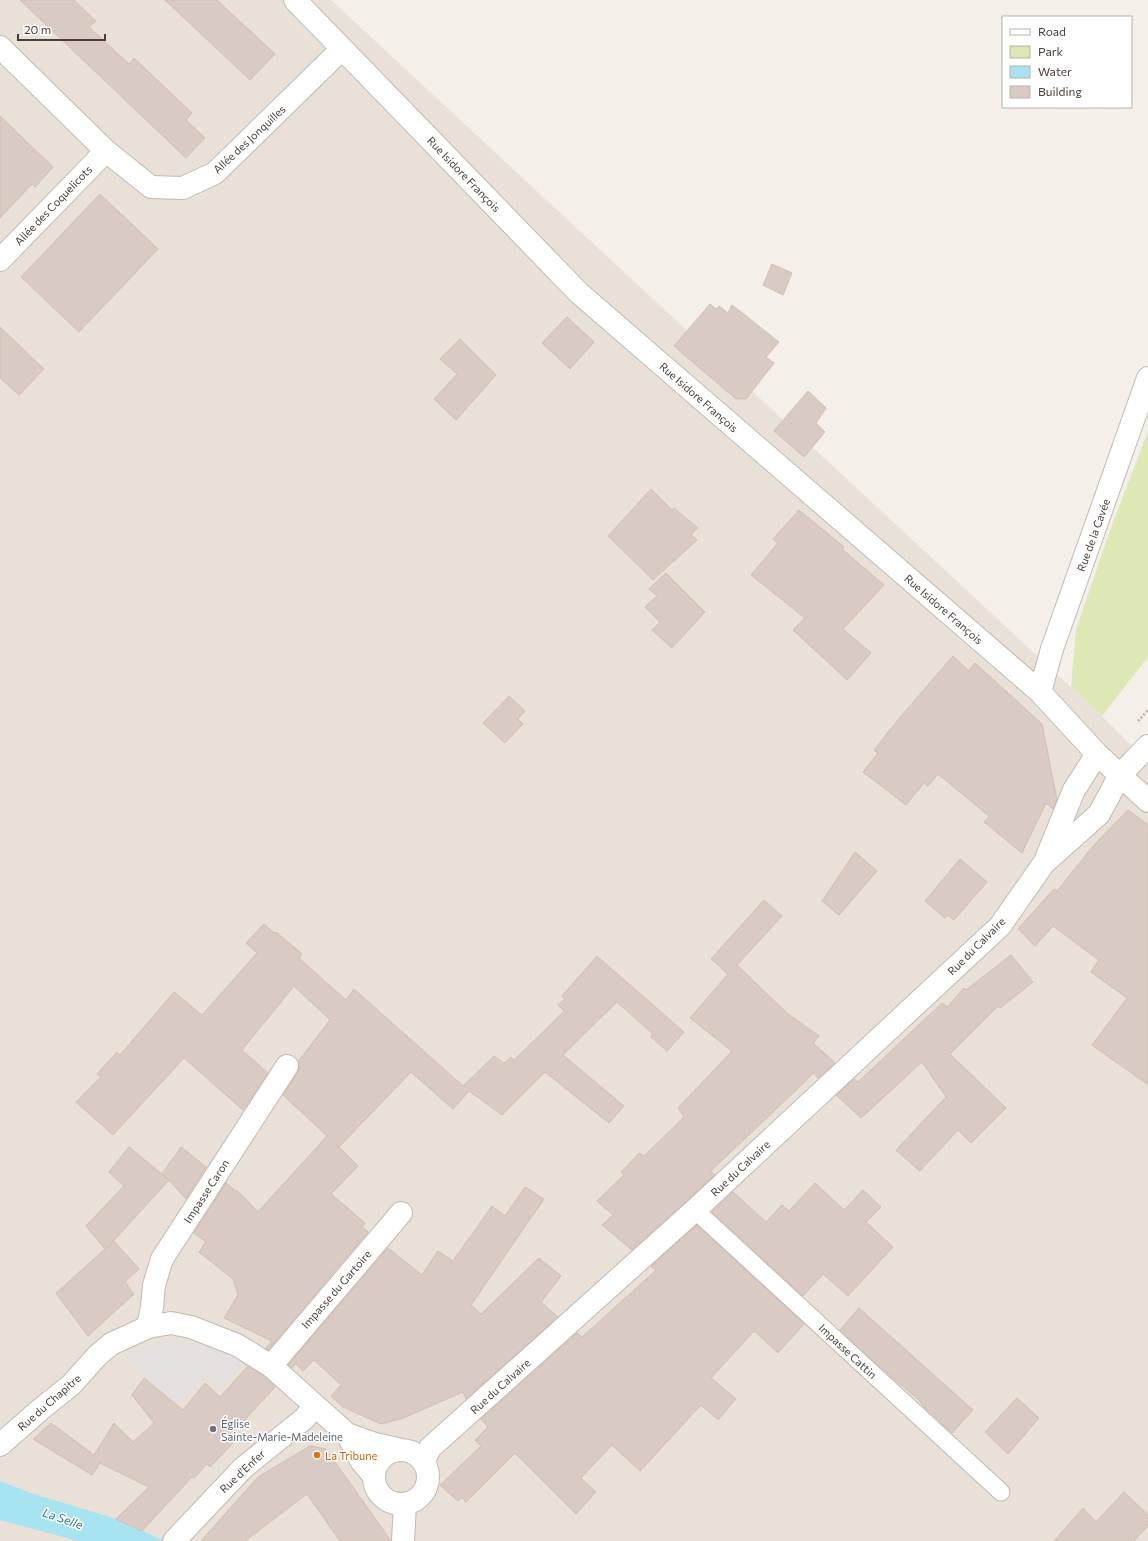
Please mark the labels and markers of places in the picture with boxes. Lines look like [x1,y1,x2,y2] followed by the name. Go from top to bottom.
[221,1416,343,1443] place label: Église Sainte-Marie-Madeleine
[208,1424,218,1434] marker: Église Sainte-Marie-Madeleine
[325,1449,377,1462] place label: La Tribune
[312,1450,322,1460] marker: La Tribune

